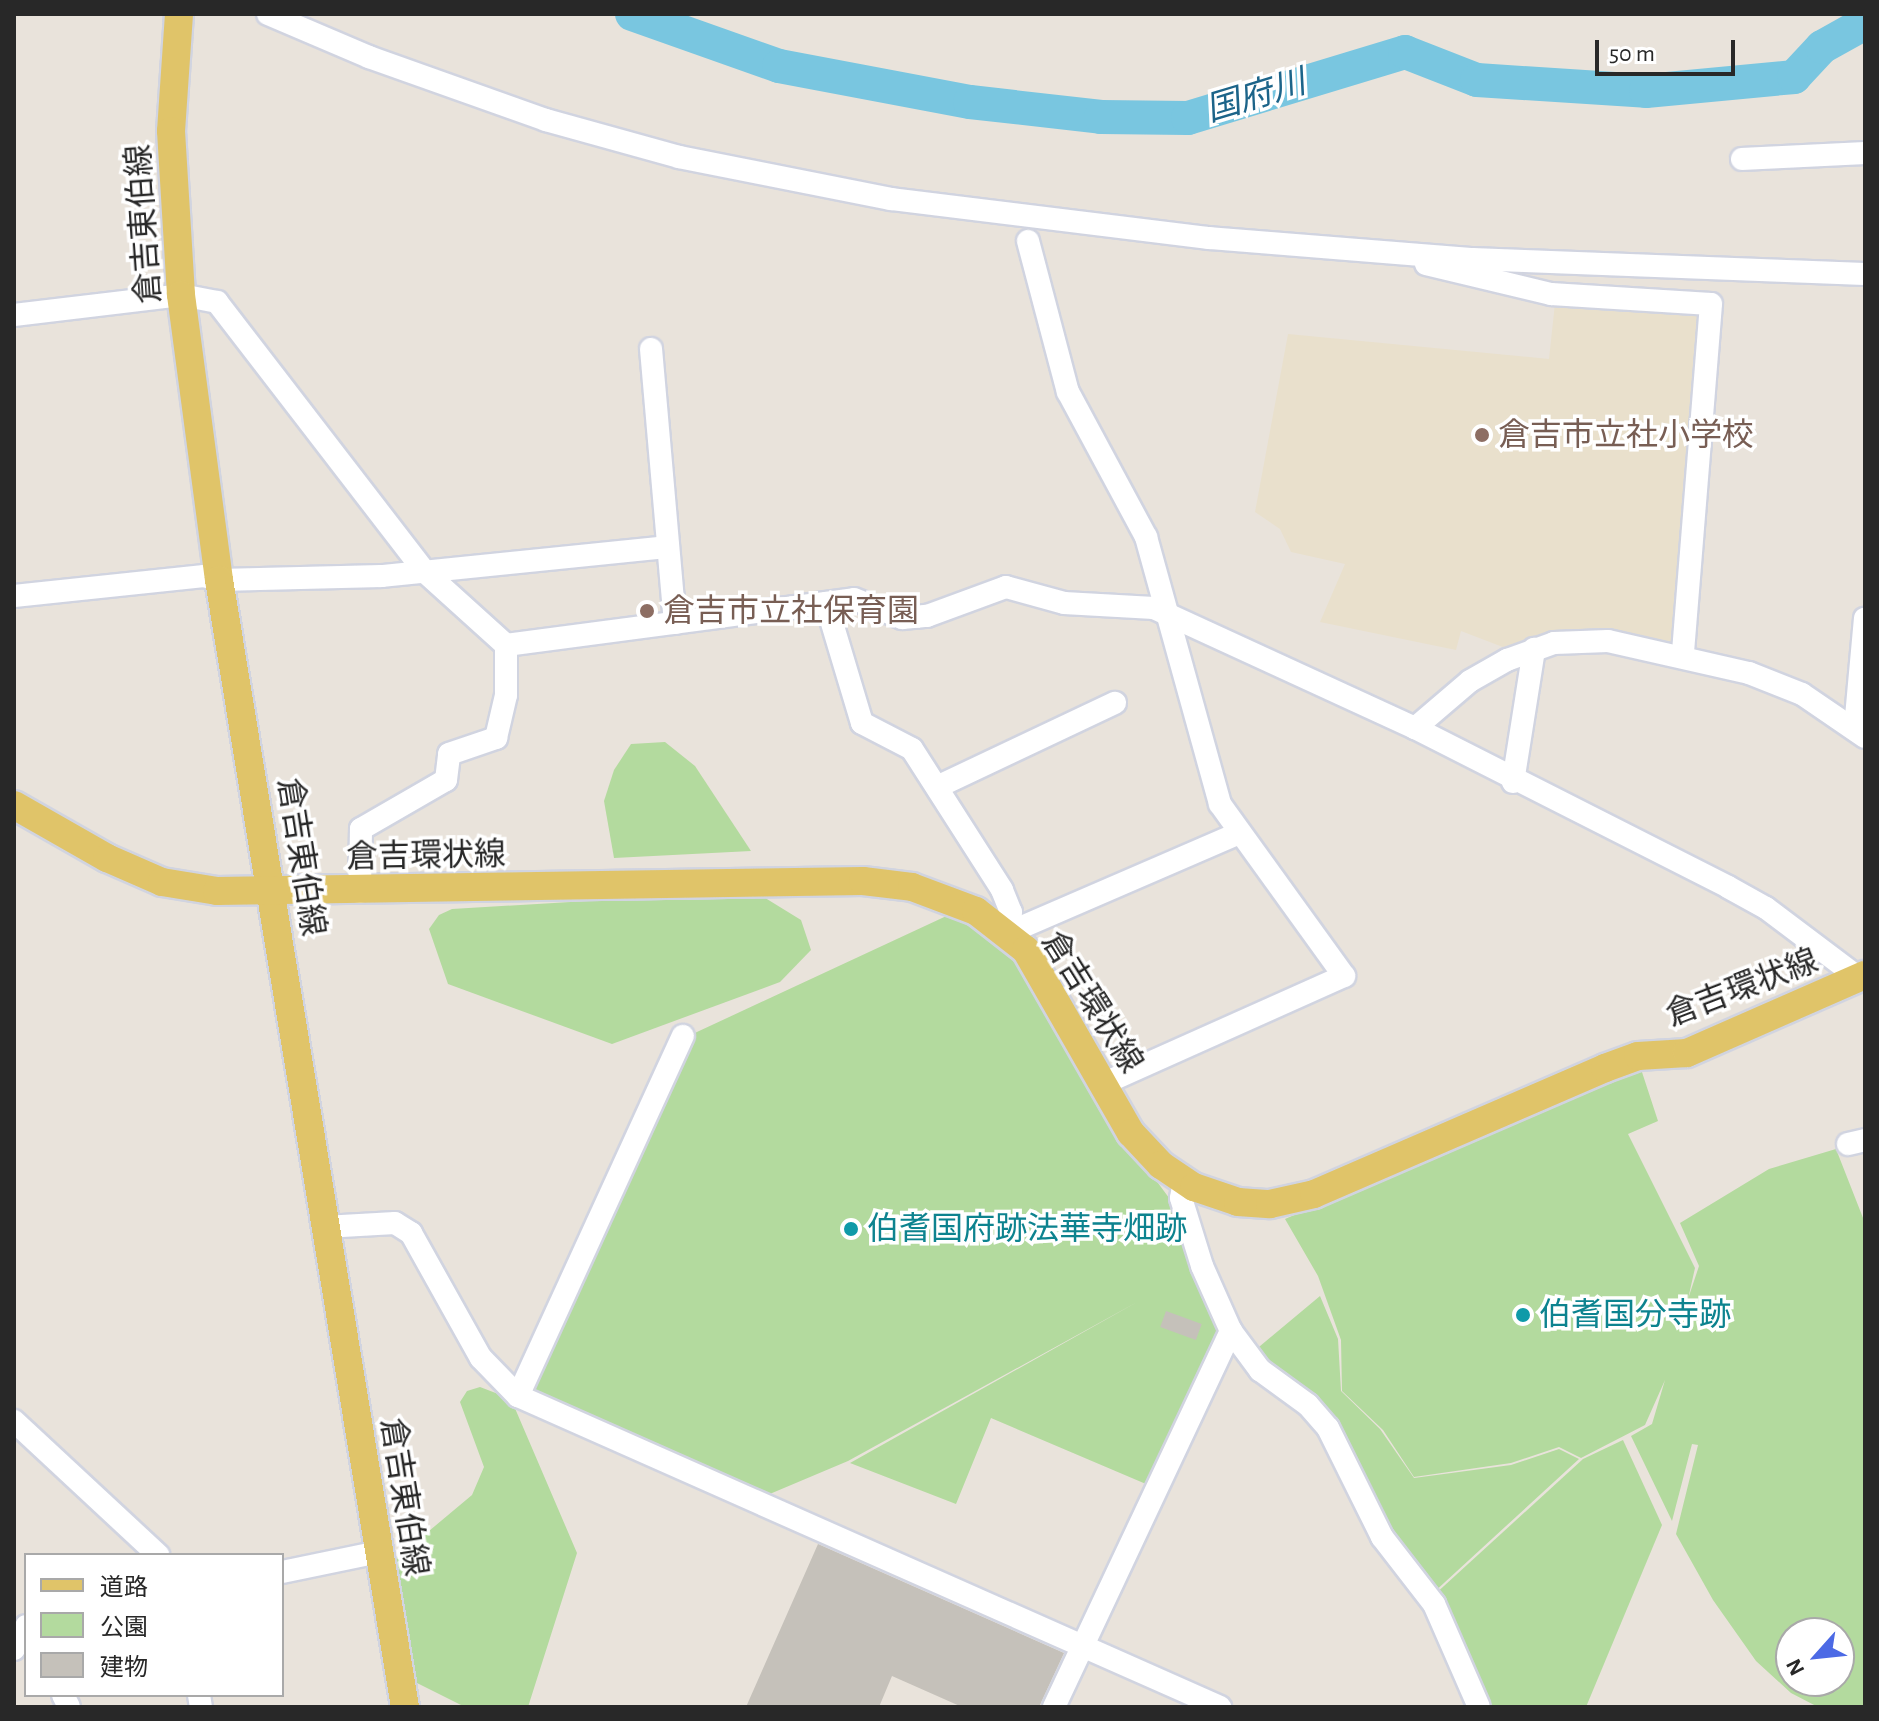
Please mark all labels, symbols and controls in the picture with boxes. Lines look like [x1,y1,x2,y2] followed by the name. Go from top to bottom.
[1599,24,1739,74] scale bar
[1609,42,1655,66] text: 50 m
[1201,63,1311,131] water label: 国府川
[119,143,169,305] street label: 倉吉東伯線
[1498,416,1754,454] place label: 倉吉市立社小学校
[1473,426,1491,444] marker: 倉吉市立社小学校
[663,592,919,630] place label: 倉吉市立社保育園
[638,602,656,620] marker: 倉吉市立社保育園
[270,775,332,939] street label: 倉吉東伯線
[346,835,506,877] street label: 倉吉環状線
[1033,924,1151,1080] street label: 倉吉環状線
[1660,941,1824,1035] street label: 倉吉環状線
[867,1210,1187,1248] place label: 伯耆国府跡法華寺畑跡
[842,1220,860,1238] marker: 伯耆国府跡法華寺畑跡
[1539,1296,1731,1334] place label: 伯耆国分寺跡
[1514,1306,1532,1324] marker: 伯耆国分寺跡
[373,1415,435,1579] street label: 倉吉東伯線
[24,1553,284,1697] legend
[100,1576,148,1600] text: 道路
[100,1616,148,1640] text: 公園
[1775,1617,1855,1697] north arrow
[1782,1655,1809,1679] text: N
[100,1656,148,1680] text: 建物

